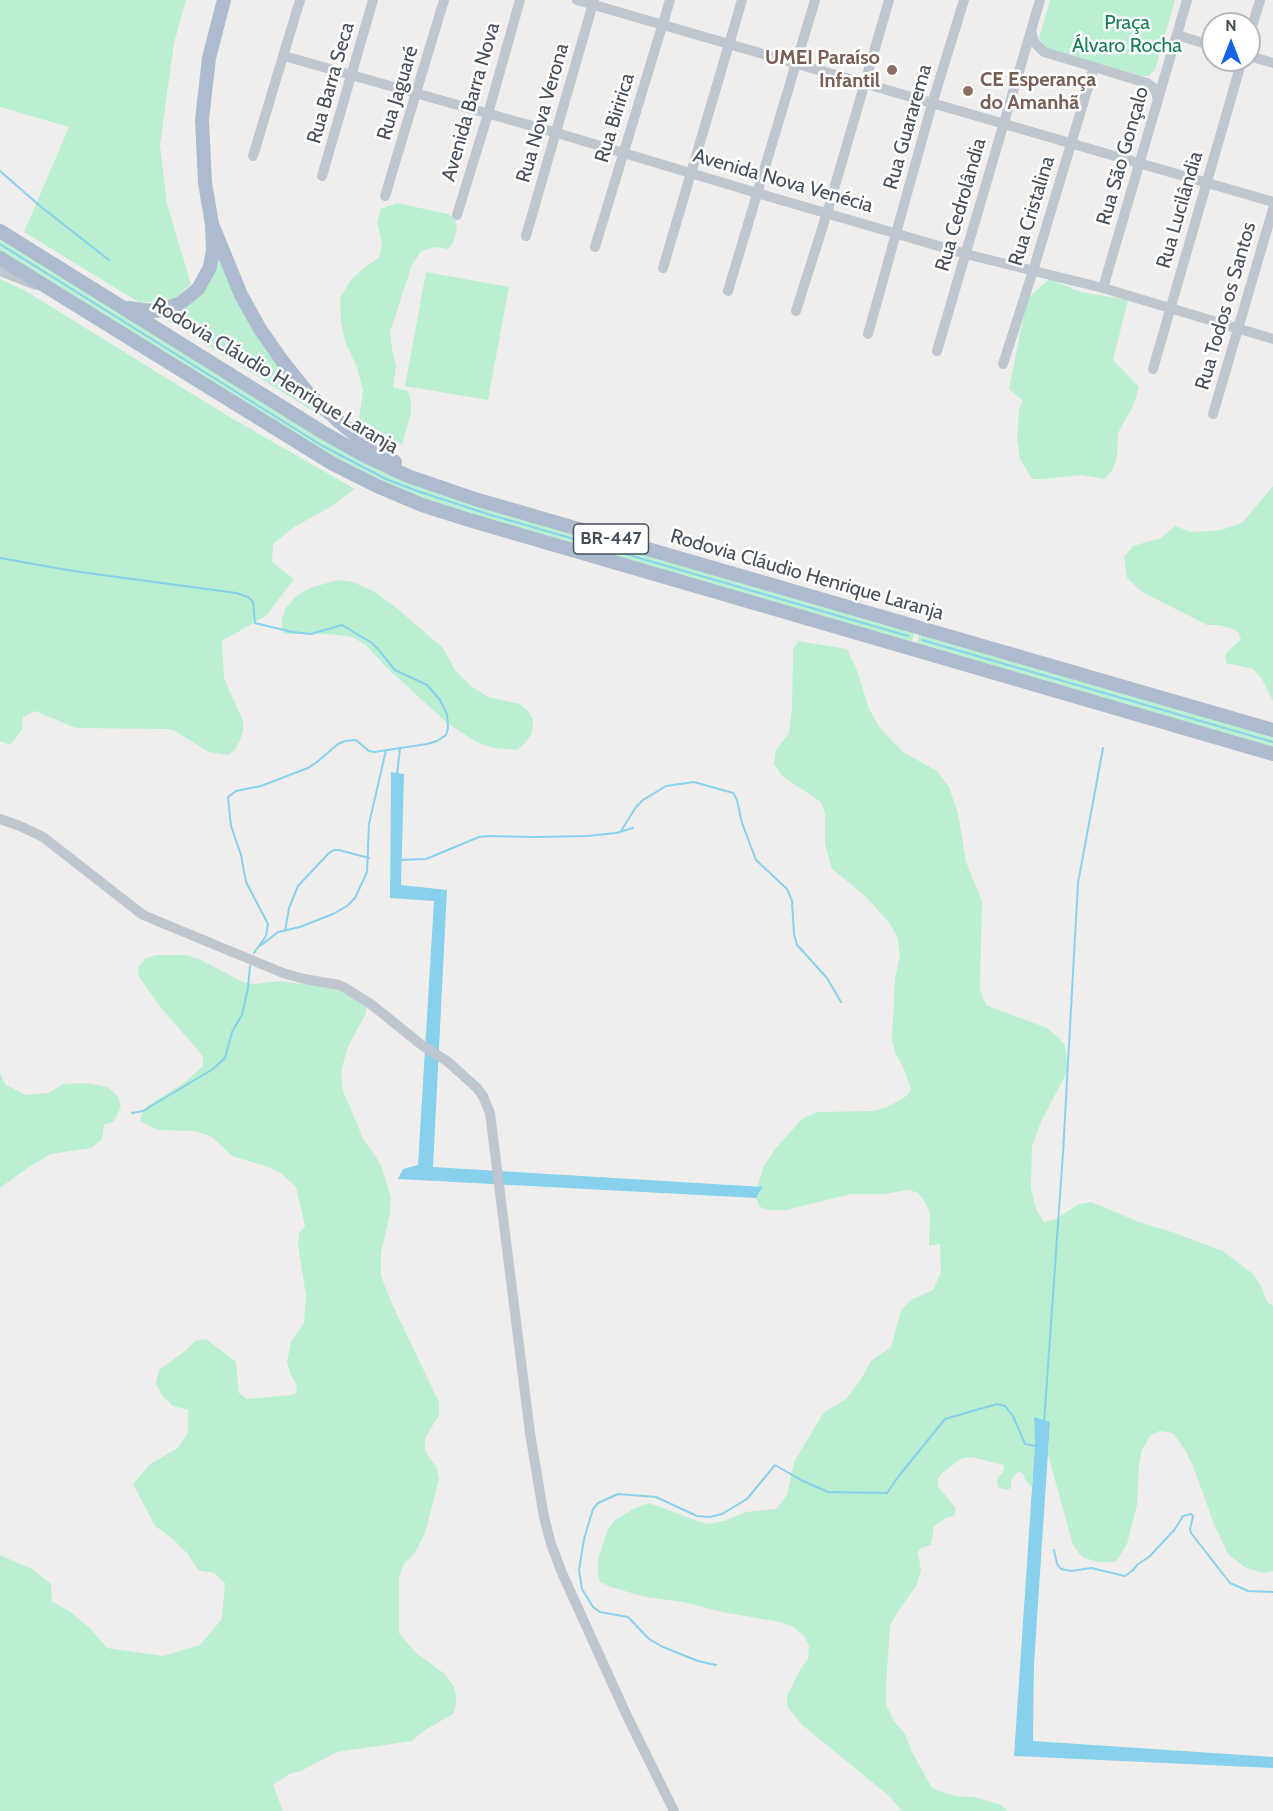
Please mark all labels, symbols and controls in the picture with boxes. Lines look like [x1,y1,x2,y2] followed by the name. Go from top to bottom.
[1072,11,1182,58] park label: Praça Álvaro Rocha
[1201,12,1261,72] north arrow
[1225,16,1237,35] text: N
[302,20,360,146] street label: Rua Barra Seca
[437,20,505,184] street label: Avenida Barra Nova
[512,41,574,185] street label: Rua Nova Verona
[372,43,424,143] street label: Rua Jaguaré
[765,46,880,93] place label: UMEI Paraíso Infantil
[879,62,937,192] street label: Rua Guararema
[885,63,899,77] marker: UMEI Paraíso Infantil
[980,68,1096,115] place label: CE Esperança do Amanhã
[590,70,640,166] street label: Rua Biririca
[961,84,975,98] marker: CE Esperança do Amanhã
[1092,84,1154,228] street label: Rua São Gonçalo
[931,136,991,274] street label: Rua Cedrolândia
[690,144,876,218] street label: Avenida Nova Venécia
[1152,149,1208,271] street label: Rua Lucilândia
[1004,153,1060,269] street label: Rua Cristalina
[1191,219,1261,393] street label: Rua Todos os Santos
[147,293,403,459] street label: Rodovia Cláudio Henrique Laranja
[574,524,648,554] road number: BR-447
[668,524,946,626] street label: Rodovia Cláudio Henrique Laranja

